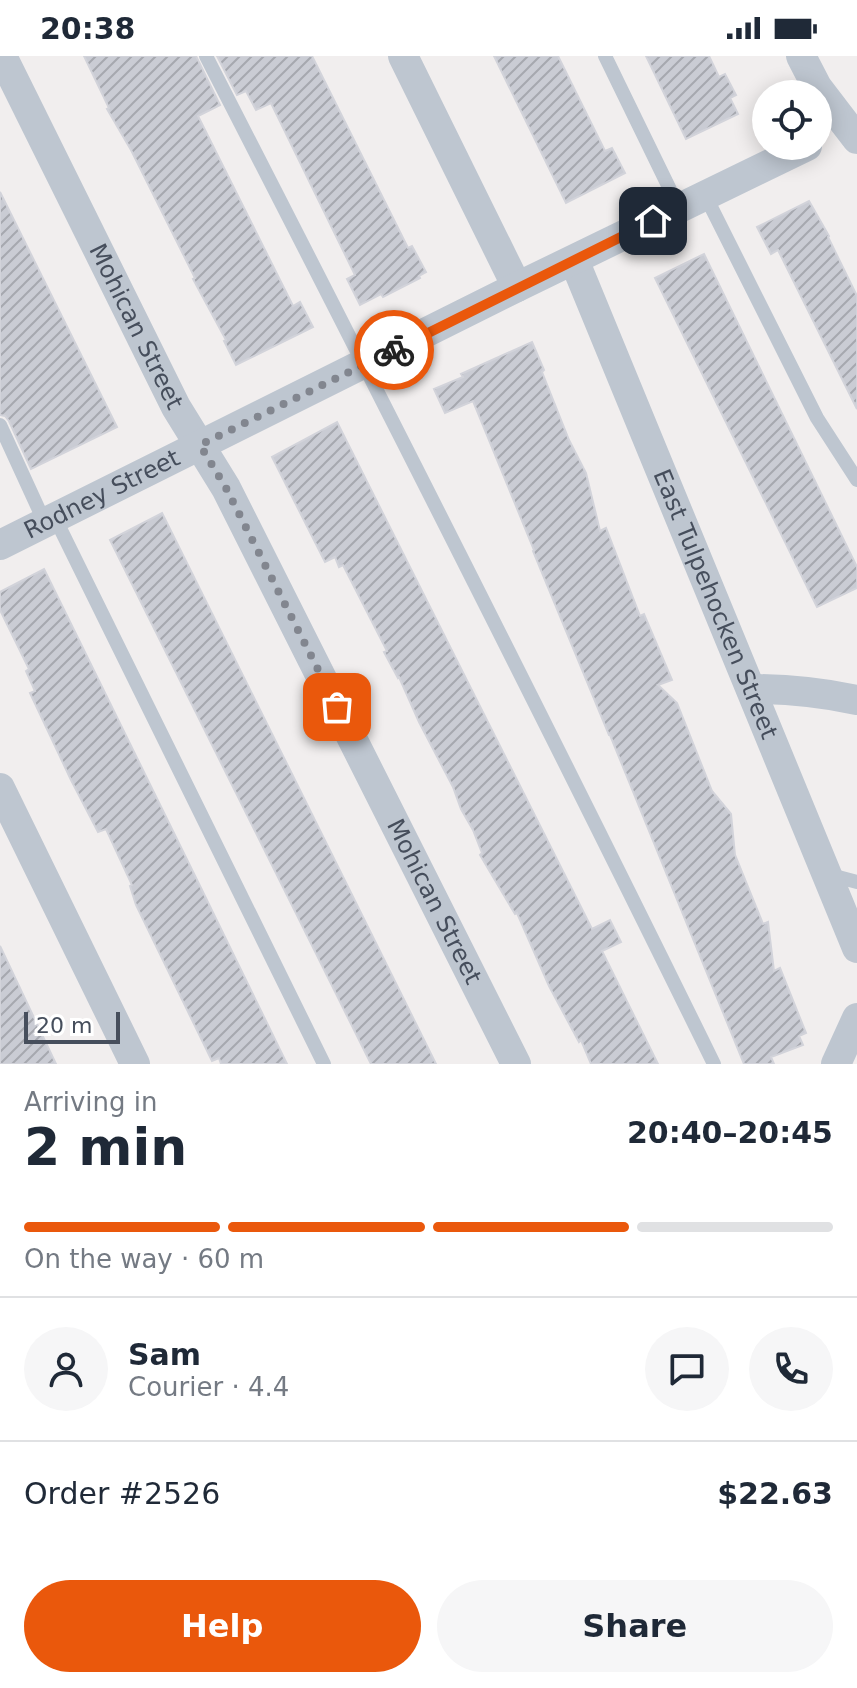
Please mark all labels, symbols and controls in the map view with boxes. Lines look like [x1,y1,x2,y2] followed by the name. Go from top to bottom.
[40,11,136,46] text: 20:38
[752,80,832,160] map controls
[752,80,832,160] button: locate
[619,187,687,255] pin
[631,199,675,243] icon: home
[83,239,189,414] street label: Mohican Street
[354,310,434,390] courier
[372,328,416,372] icon: bike
[20,444,184,545] street label: Rodney Street
[648,465,783,743] street label: East Tulpehocken Street
[303,673,371,741] pin
[315,685,359,729] icon: bag
[381,814,487,989] street label: Mohican Street
[24,1008,120,1044] scale bar
[36,1013,92,1038] text: 20 m
[24,1087,158,1117] text: Arriving in
[627,1115,833,1150] text: 20:40–20:45
[24,1117,187,1177] text: 2 min
[24,1244,264,1274] text: On the way · 60 m
[24,1327,108,1411] button: person
[645,1327,729,1411] button: chat
[749,1327,833,1411] button: phone
[128,1337,201,1372] text: Sam
[128,1372,289,1402] text: Courier · 4.4
[24,1476,220,1511] text: Order #2526
[717,1476,833,1511] text: $22.63
[24,1580,421,1672] button: Help
[437,1580,833,1672] button: Share

